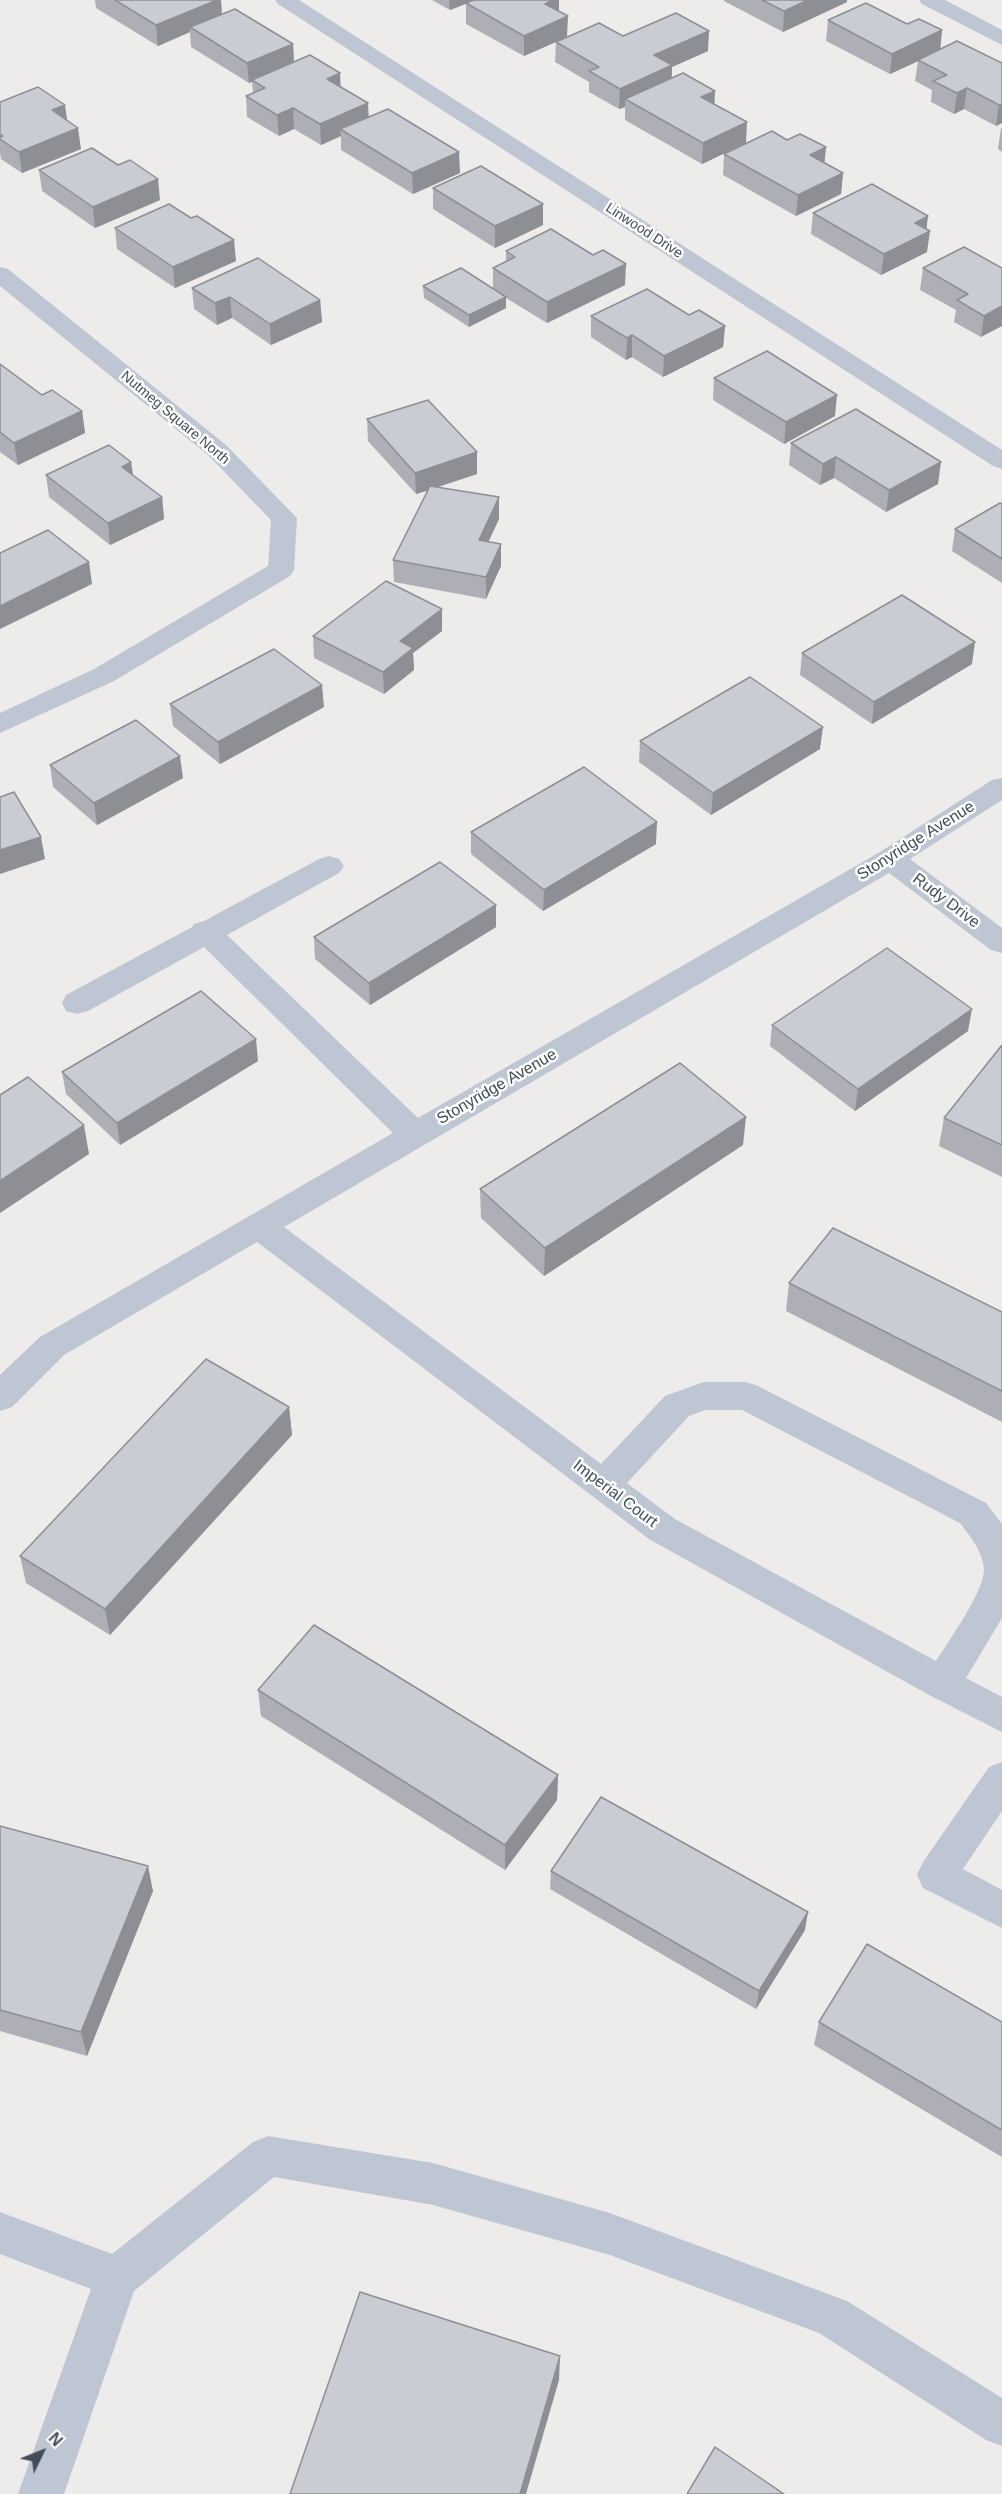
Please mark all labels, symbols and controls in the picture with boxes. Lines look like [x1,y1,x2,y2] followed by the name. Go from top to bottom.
[602,200,686,262] street label: Linwood Drive
[117,368,233,468] street label: Nutmeg Square North
[854,797,978,885] street label: Stonyridge Avenue
[909,870,983,932] street label: Rudy Drive
[434,1045,560,1129] street label: Stonyridge Avenue
[569,1456,661,1532] street label: Imperial Court
[12,2422,72,2482] north arrow
[45,2429,66,2449] text: N

